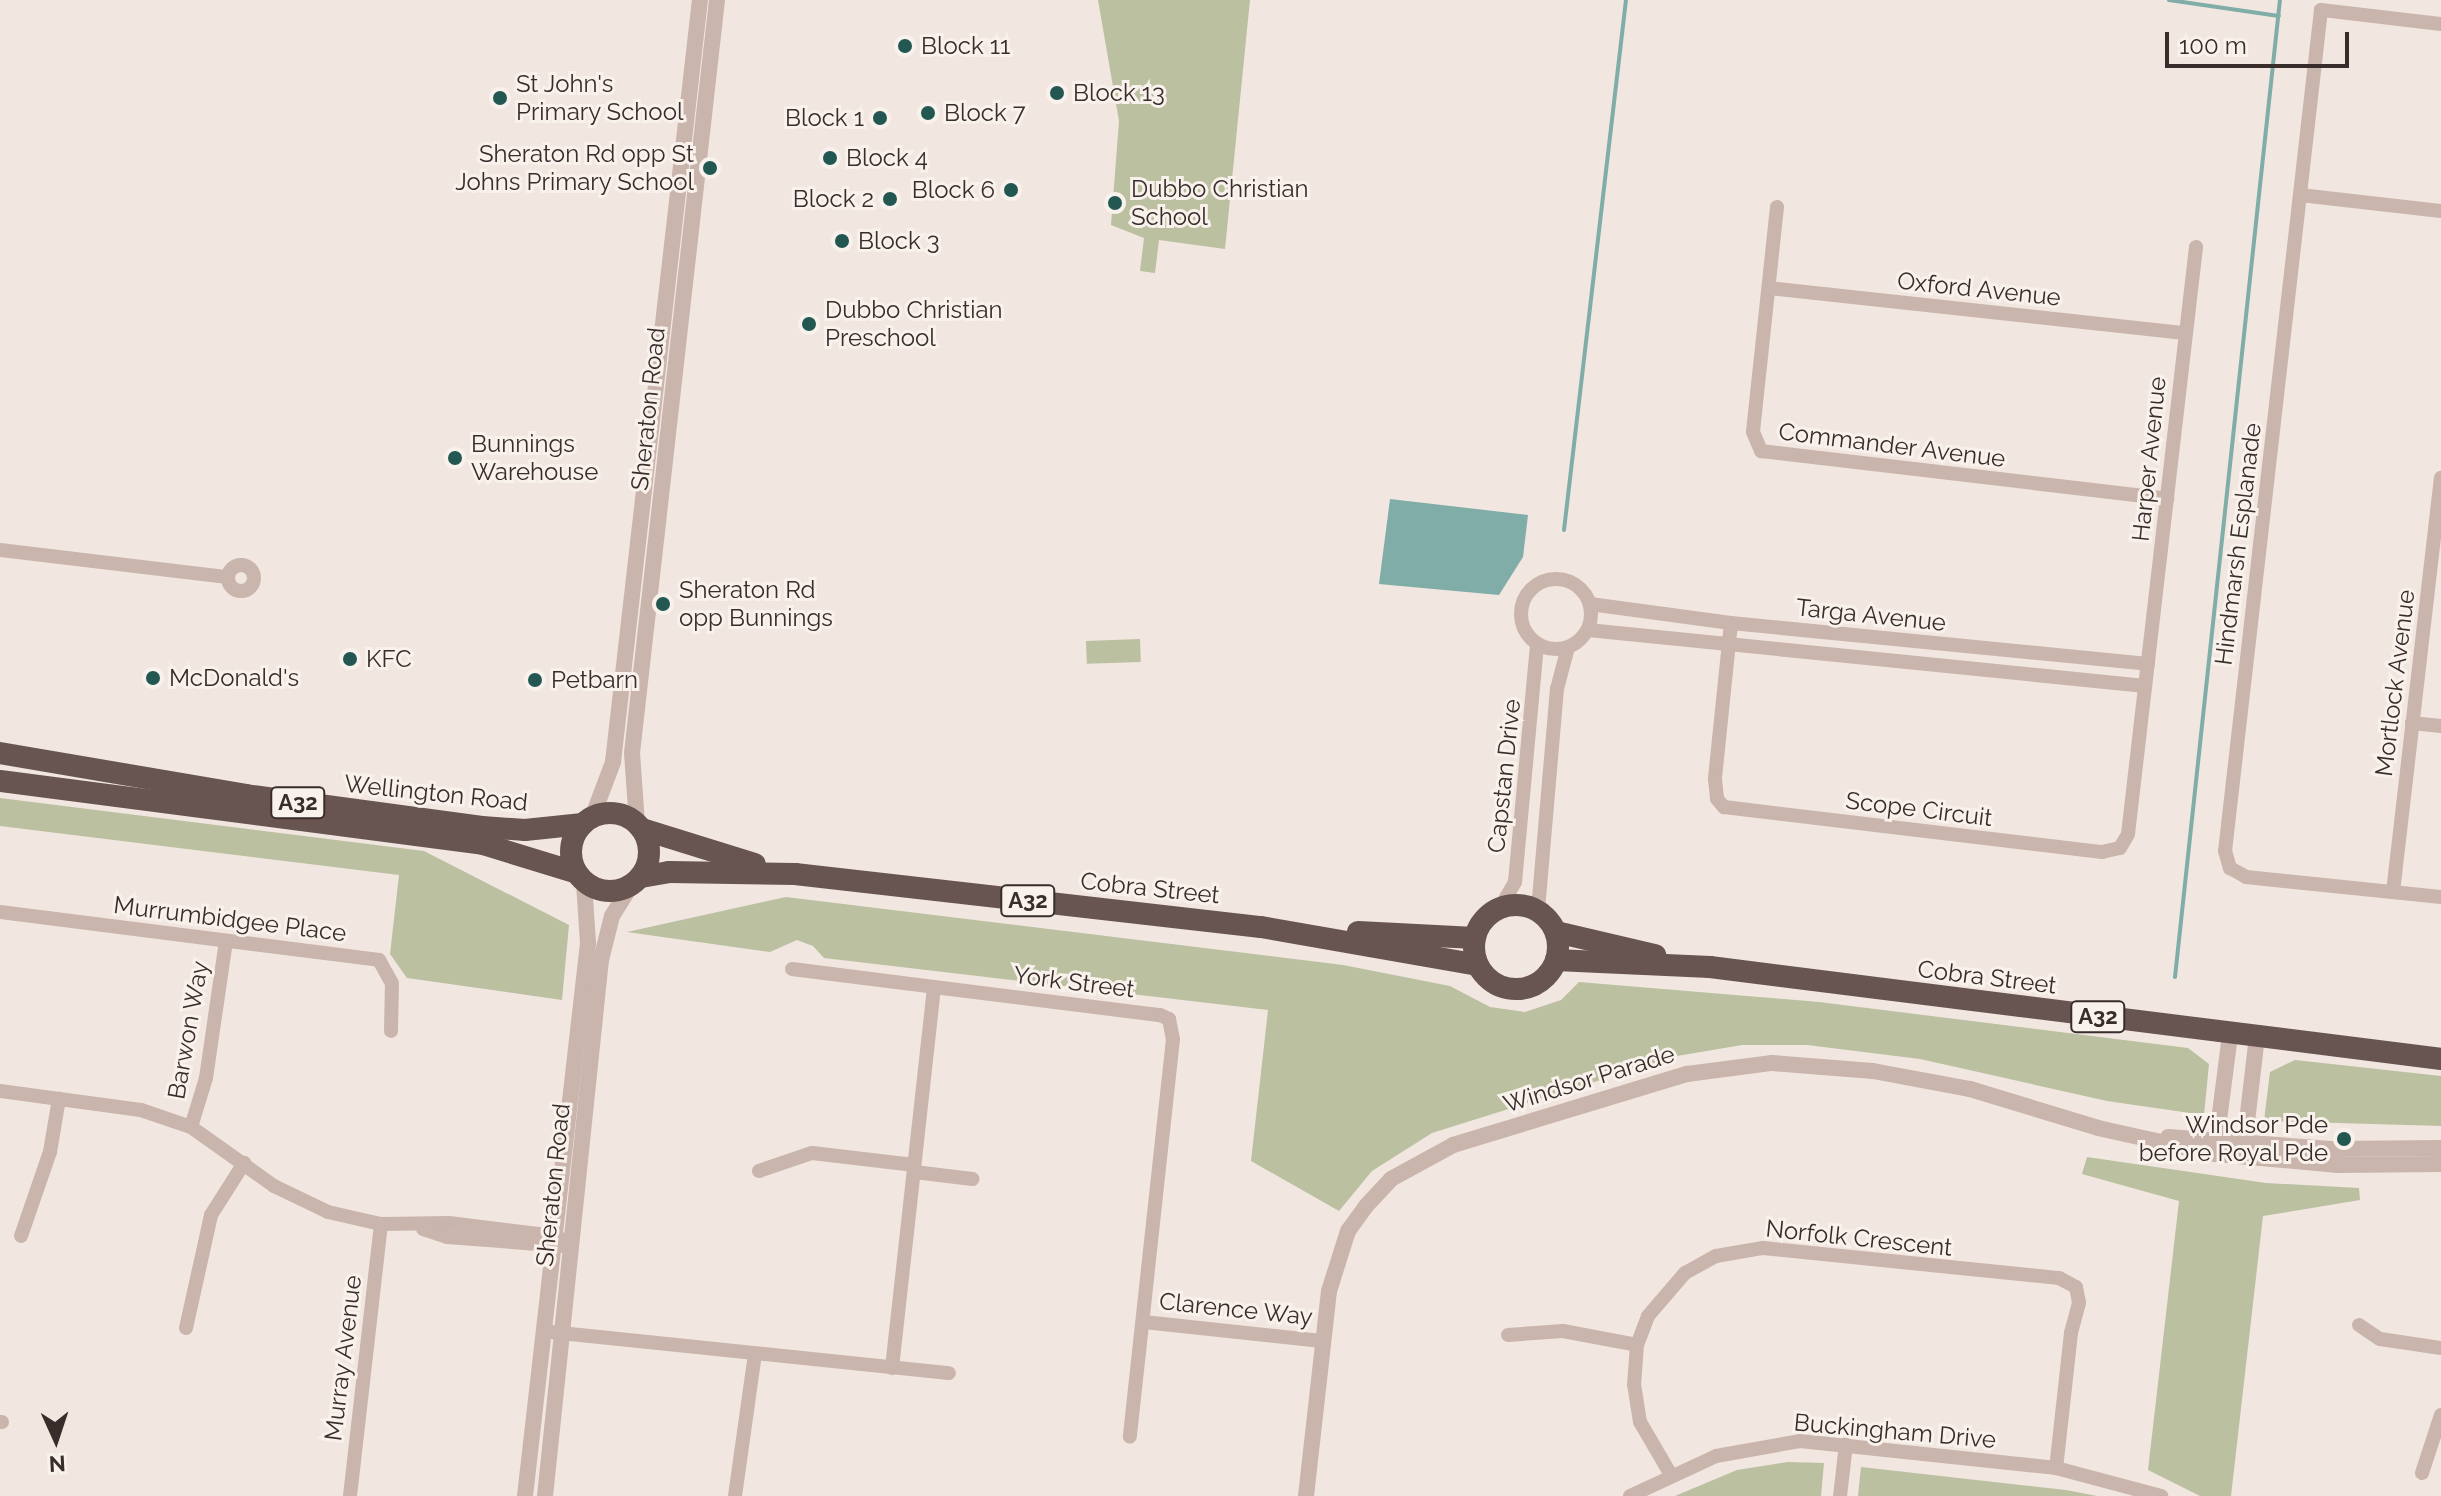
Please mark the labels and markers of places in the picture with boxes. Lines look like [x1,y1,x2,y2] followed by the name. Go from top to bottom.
[921,32,1010,60] place label: Block 11
[896,37,914,55] marker: Block 11
[516,70,684,126] place label: St John's Primary School
[1073,79,1165,107] place label: Block 13
[1048,84,1066,102] marker: Block 13
[491,89,509,107] marker: St John's Primary School
[944,99,1026,127] place label: Block 7
[785,104,864,132] place label: Block 1
[919,104,937,122] marker: Block 7
[871,109,889,127] marker: Block 1
[455,140,694,196] place label: Sheraton Rd opp St Johns Primary School
[846,144,928,172] place label: Block 4
[821,149,839,167] marker: Block 4
[701,159,719,177] marker: Sheraton Rd opp St Johns Primary School
[1131,175,1308,231] place label: Dubbo Christian School
[912,176,995,204] place label: Block 6
[1002,181,1020,199] marker: Block 6
[793,185,874,213] place label: Block 2
[881,190,899,208] marker: Block 2
[1106,194,1124,212] marker: Dubbo Christian School
[858,227,940,255] place label: Block 3
[833,232,851,250] marker: Block 3
[825,296,1002,352] place label: Dubbo Christian Preschool
[800,315,818,333] marker: Dubbo Christian Preschool
[471,430,598,486] place label: Bunnings Warehouse
[446,449,464,467] marker: Bunnings Warehouse
[679,576,833,632] place label: Sheraton Rd opp Bunnings
[654,595,672,613] marker: Sheraton Rd opp Bunnings
[366,645,412,673] place label: KFC
[341,650,359,668] marker: KFC
[169,664,299,692] place label: McDonald's
[551,666,638,694] place label: Petbarn
[144,669,162,687] marker: McDonald's
[526,671,544,689] marker: Petbarn
[2138,1111,2328,1167] place label: Windsor Pde before Royal Pde
[2335,1130,2353,1148] marker: Windsor Pde before Royal Pde

